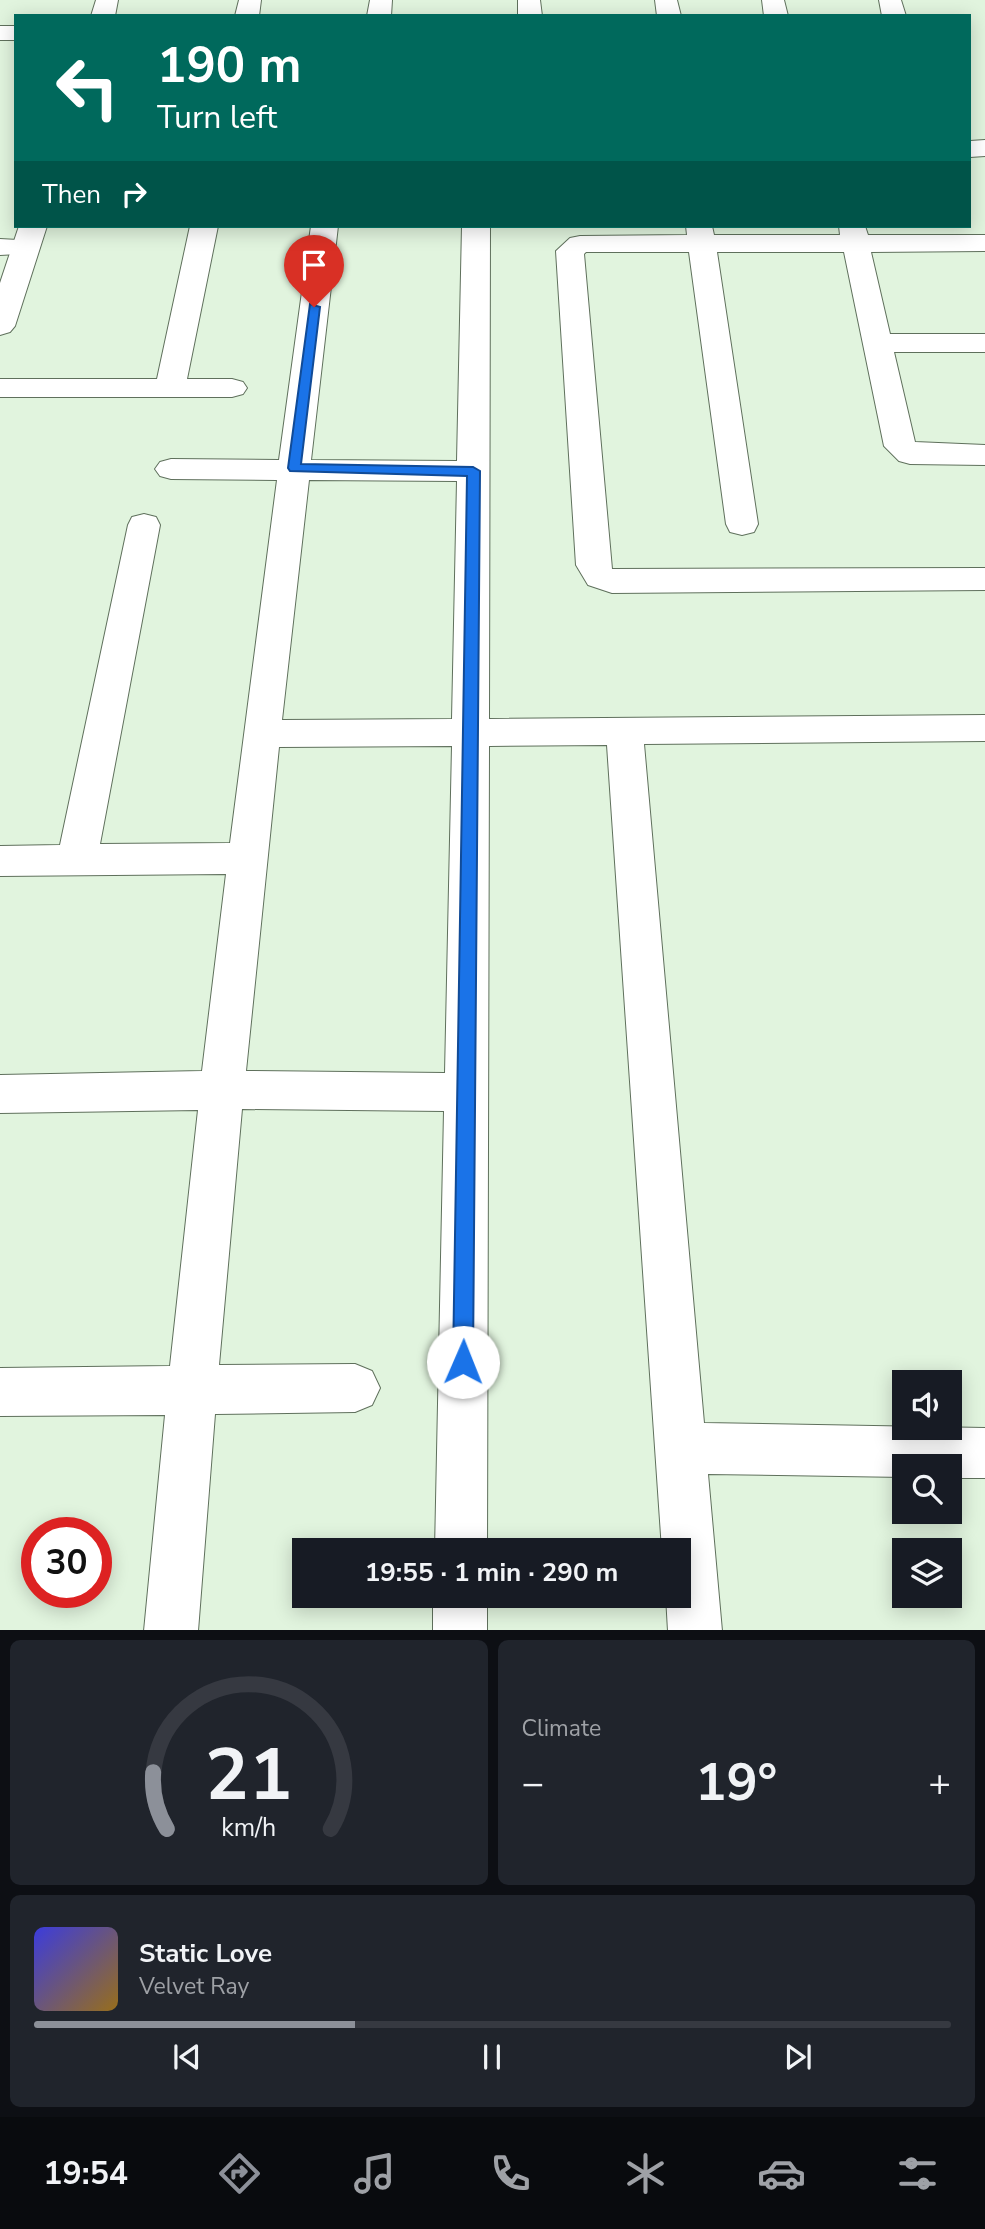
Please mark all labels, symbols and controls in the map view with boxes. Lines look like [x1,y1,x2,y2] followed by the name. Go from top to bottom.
[157,32,301,99] text: 190 m
[42,42,133,133] icon: left
[157,96,277,139] text: Turn left
[115,175,153,213] icon: right
[42,177,101,212] text: Then
[284,235,344,307] pin
[295,246,333,284] icon: arrive
[426,1325,500,1399] position arrow
[892,1370,962,1608] map controls
[892,1370,962,1440] button: sound
[892,1454,962,1524] button: search
[21,1517,112,1608] speed limit sign: 30
[892,1538,962,1608] button: layers
[365,1555,618,1590] text: 19:55 · 1 min · 290 m
[522,1713,601,1744] text: Climate
[205,1725,292,1825] text: 21
[695,1747,777,1818] text: 19°
[522,1758,544,1809] text: −
[928,1758,951,1809] text: +
[221,1810,276,1844] text: km/h
[139,1936,272,1971] text: Static Love
[139,1971,249,2002] text: Velvet Ray
[168,2038,206,2076] icon: previous
[473,2038,511,2076] icon: pause
[779,2038,817,2076] icon: next
[215,2149,264,2198] icon: directions
[350,2149,399,2198] icon: music
[486,2149,535,2198] icon: phone
[621,2149,670,2198] icon: climate
[757,2149,806,2198] icon: car
[893,2149,942,2198] icon: filters
[43,2152,128,2195] text: 19:54

